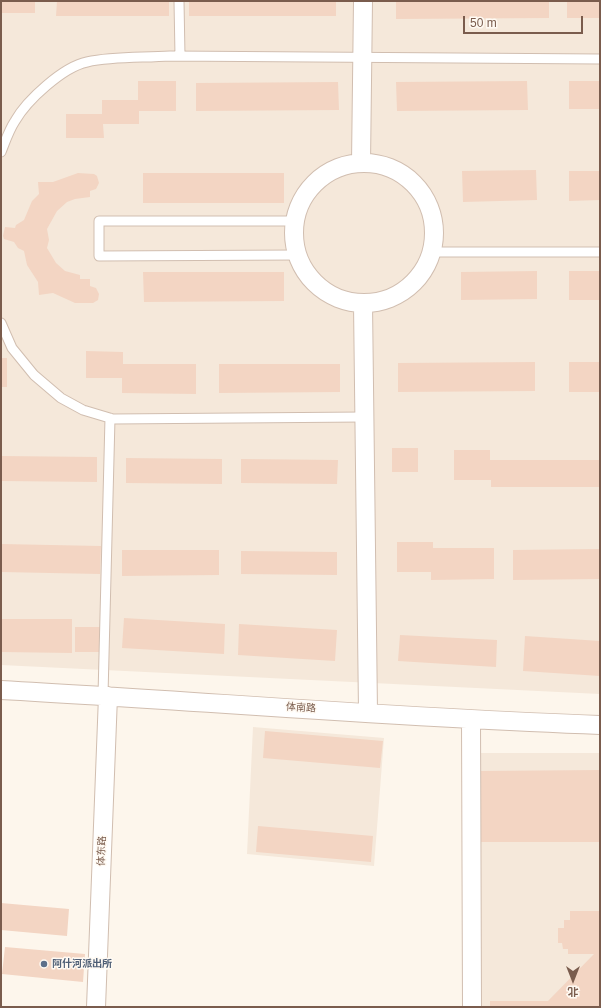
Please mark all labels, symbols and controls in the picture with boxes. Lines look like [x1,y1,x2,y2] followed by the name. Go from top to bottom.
[465,8,585,34] scale bar
[470,16,497,30] text: 50 m
[286,701,316,715] street label: 体南路
[95,836,109,866] street label: 体东路
[52,958,112,970] place label: 阿什河派出所
[39,959,49,969] marker: 阿什河派出所
[553,960,593,1000] north arrow
[568,986,579,998] text: 北

